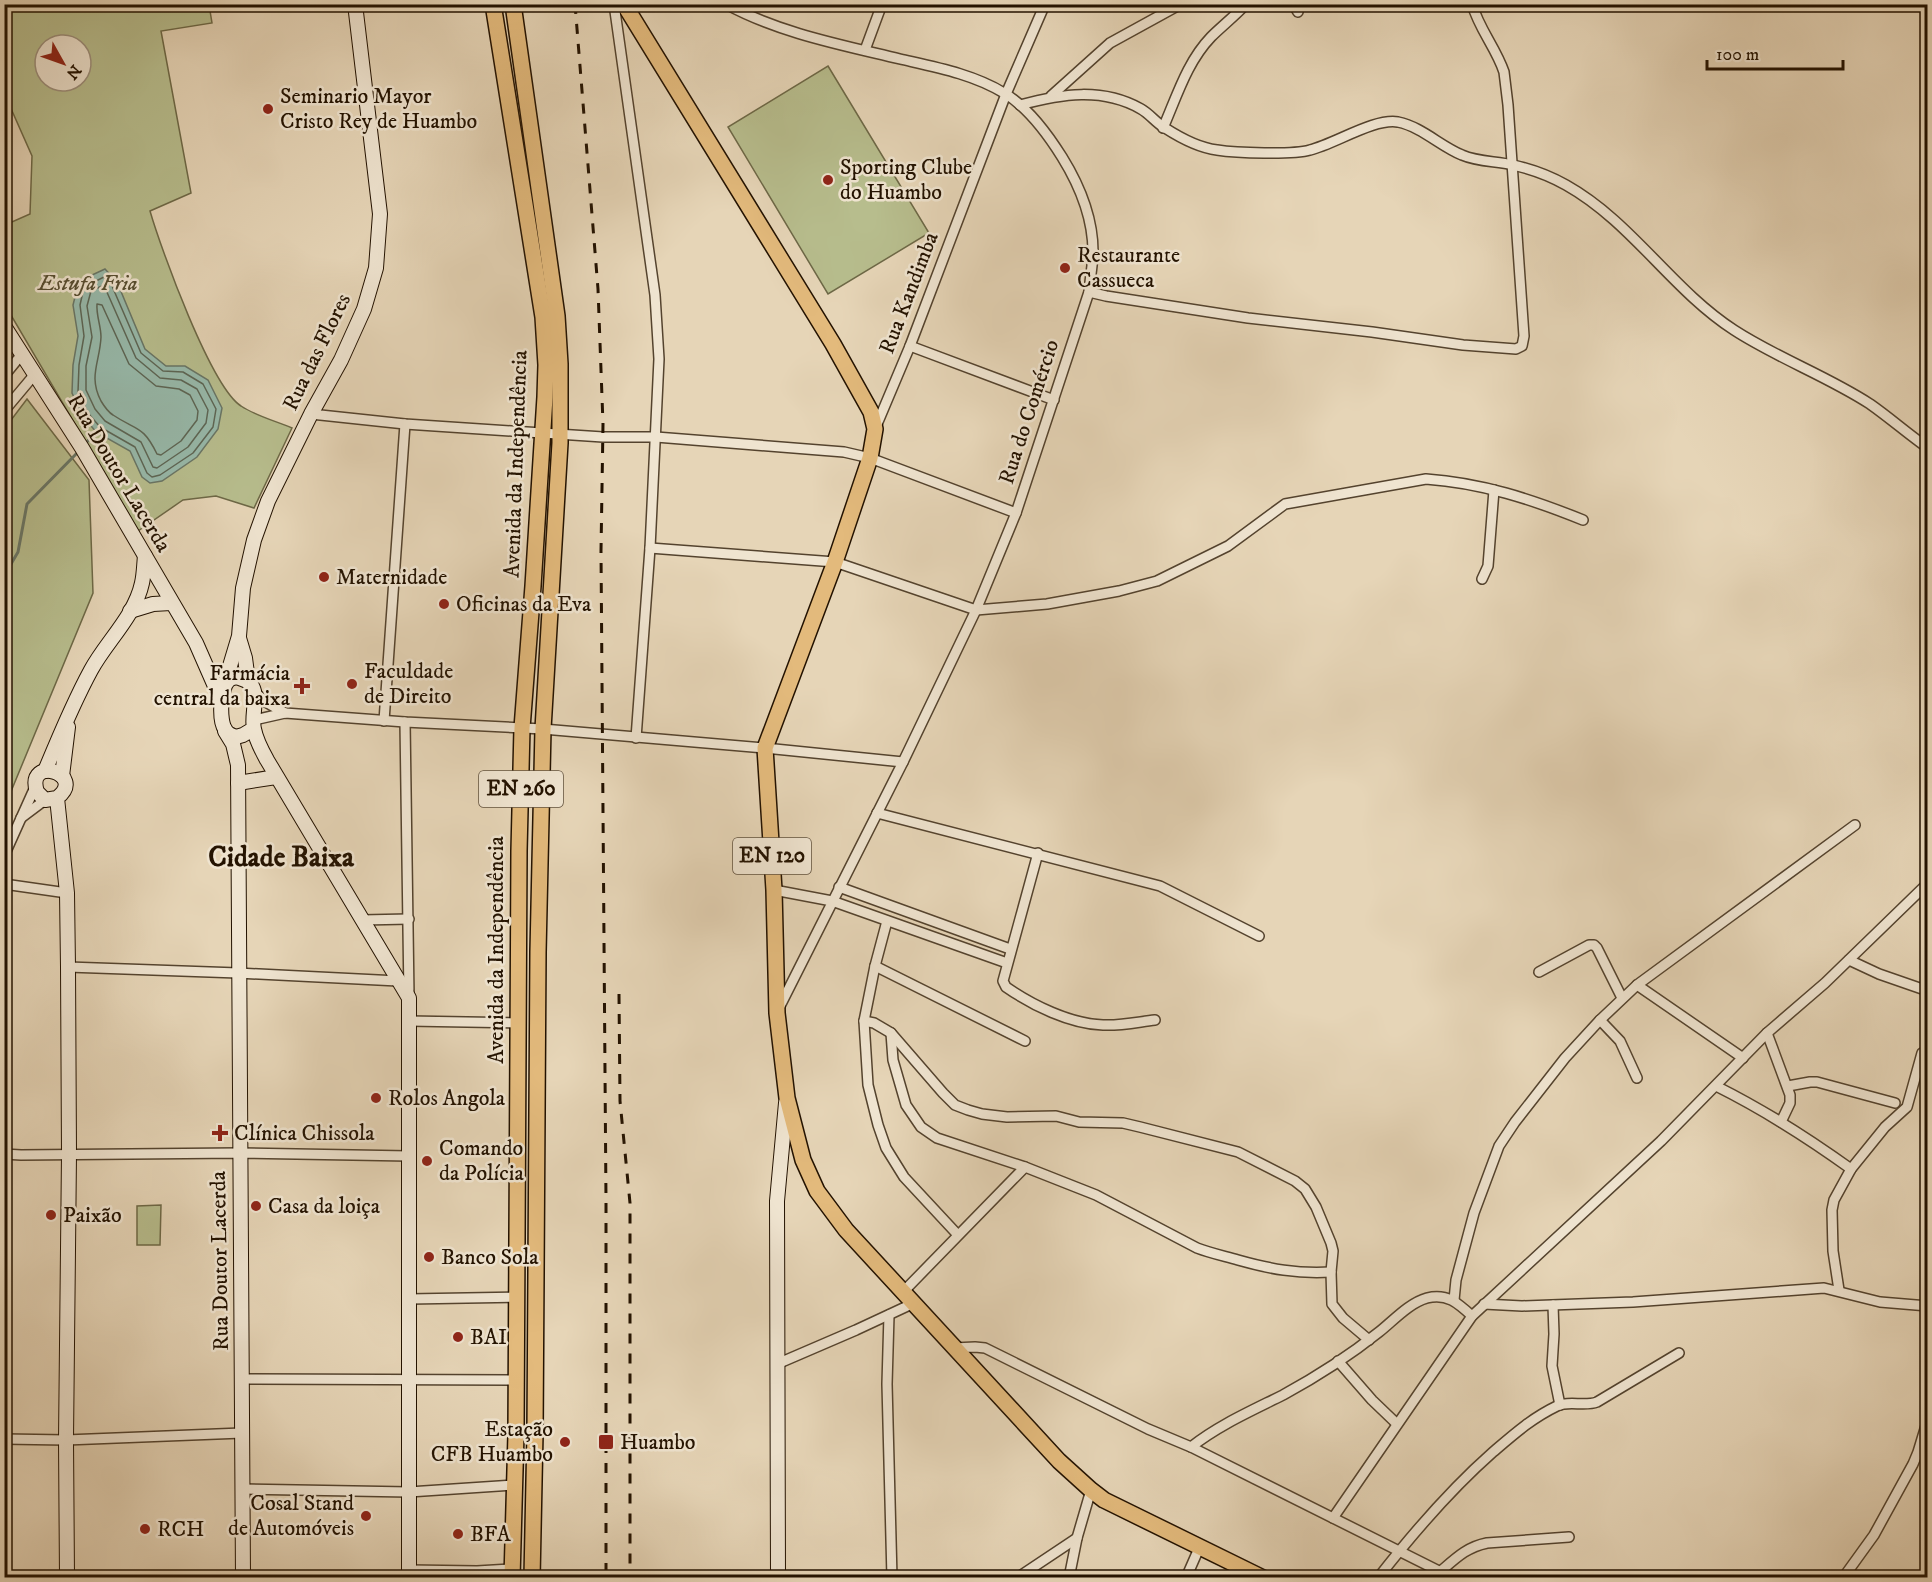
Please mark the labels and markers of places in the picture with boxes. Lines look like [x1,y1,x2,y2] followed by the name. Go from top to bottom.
[280,83,477,135] place label: Seminario Mayor Cristo Rey de Huambo
[261,102,275,116] marker: Seminario Mayor Cristo Rey de Huambo
[840,154,972,206] place label: Sporting Clube do Huambo
[821,173,835,187] marker: Sporting Clube do Huambo
[1077,242,1180,294] place label: Restaurante Cassueca
[1058,261,1072,275] marker: Restaurante Cassueca
[336,564,447,591] place label: Maternidade
[317,570,331,584] marker: Maternidade
[456,591,592,618] place label: Oficinas da Eva
[437,597,451,611] marker: Oficinas da Eva
[364,658,453,710] place label: Faculdade de Direito
[154,660,291,712] place label: Farmácia central da baixa
[345,677,359,691] marker: Faculdade de Direito
[295,679,309,693] marker: Farmácia central da baixa
[388,1085,506,1112] place label: Rolos Angola
[369,1091,383,1105] marker: Rolos Angola
[234,1120,375,1147] place label: Clínica Chissola
[211,1124,229,1142] marker: Clínica Chissola
[439,1135,524,1187] place label: Comando da Polícia
[420,1154,434,1168] marker: Comando da Polícia
[268,1193,381,1220] place label: Casa da loiça
[249,1199,263,1213] marker: Casa da loiça
[63,1202,122,1229] place label: Paixão
[44,1208,58,1222] marker: Paixão
[441,1244,539,1271] place label: Banco Sola
[422,1250,436,1264] marker: Banco Sola
[470,1324,507,1351] place label: BAI
[451,1330,465,1344] marker: BAI
[431,1416,553,1468] place label: Estação CFB Huambo
[620,1429,696,1456] place label: Huambo
[597,1433,615,1451] marker: Huambo
[558,1435,572,1449] marker: Estação CFB Huambo
[228,1490,354,1542] place label: Cosal Stand de Automóveis
[359,1509,373,1523] marker: Cosal Stand de Automóveis
[157,1516,205,1543] place label: RCH
[470,1521,512,1548] place label: BFA
[138,1522,152,1536] marker: RCH
[451,1527,465,1541] marker: BFA

